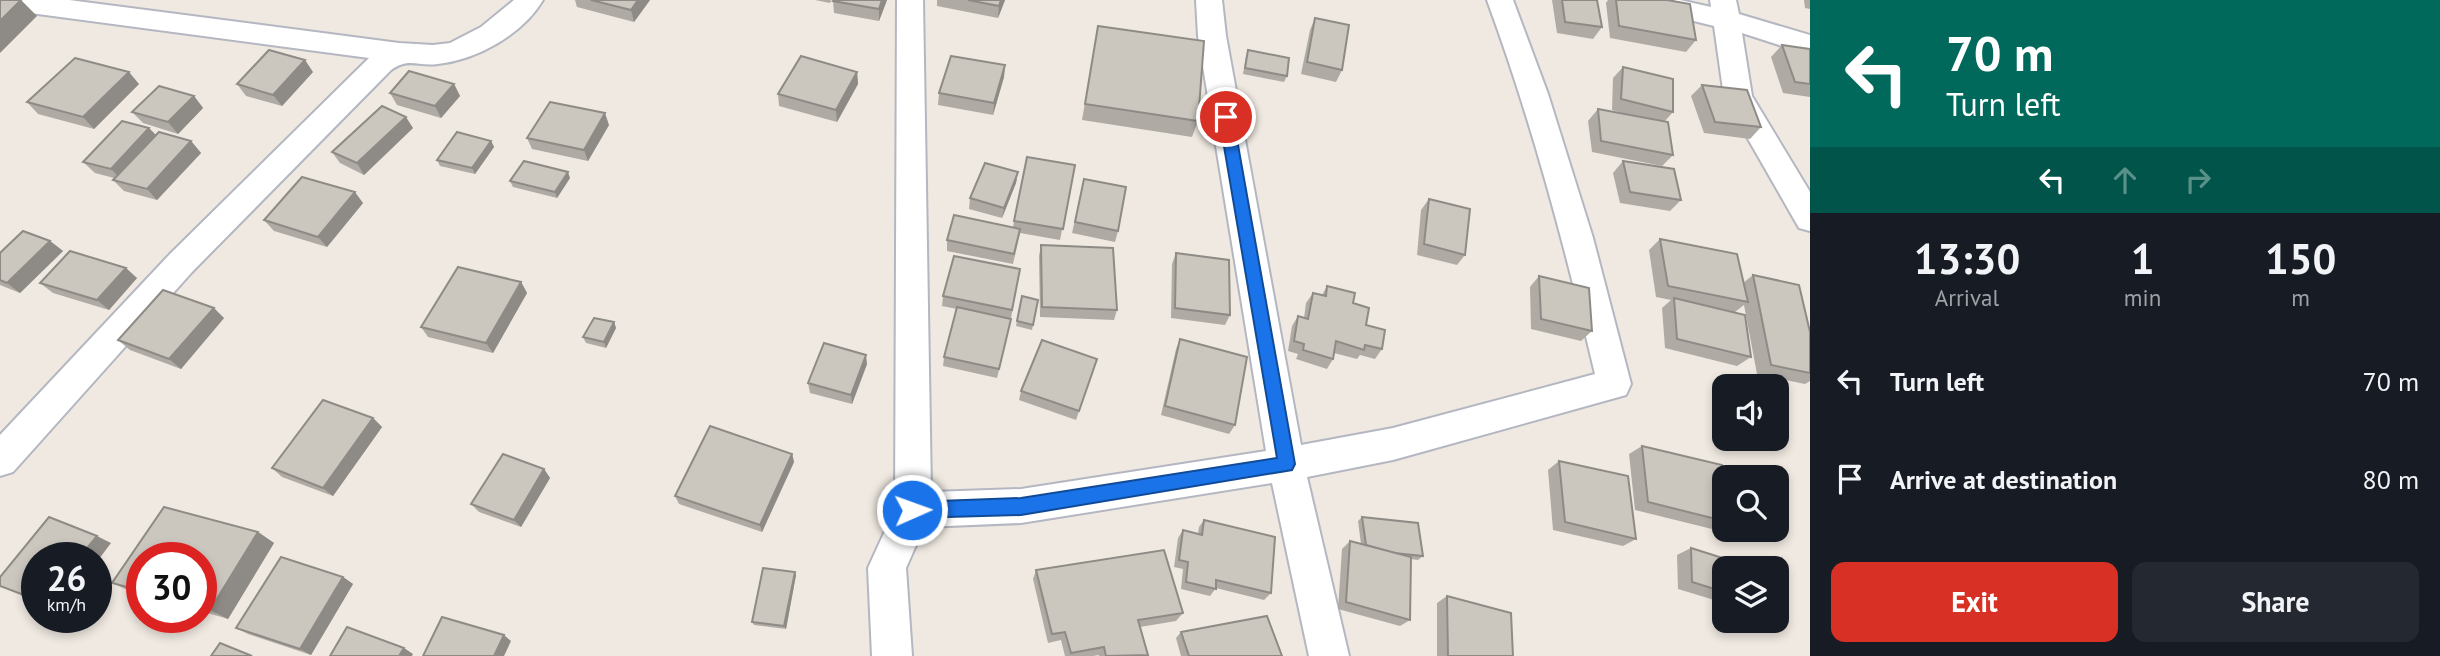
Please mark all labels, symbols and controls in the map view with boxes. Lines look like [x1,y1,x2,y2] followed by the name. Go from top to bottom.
[1946,21,2053,85] text: 70 m
[1831,28,1922,119] icon: left
[1946,83,2061,125] text: Turn left
[1196,87,1256,147] pin
[1207,98,1245,136] icon: arrive
[2033,161,2071,199] icon: left
[2106,161,2144,199] icon: ahead
[2179,161,2217,199] icon: right
[1914,231,2020,286] text: 13:30
[2131,231,2154,286] text: 1
[2265,231,2336,286] text: 150
[1935,283,1999,312] text: Arrival
[2124,283,2161,312] text: min
[2291,283,2310,312] text: m
[1831,362,1869,400] icon: left
[1890,365,1984,398] text: Turn left
[2363,365,2419,398] text: 70 m
[1712,374,1789,633] map controls
[1712,374,1789,451] button: sound
[1831,460,1869,498] icon: arrive
[1890,463,2117,496] text: Arrive at destination
[2363,463,2419,496] text: 80 m
[1712,465,1789,542] button: search
[875,473,949,547] position arrow
[126,542,217,633] speed limit sign: 30
[47,555,86,601] text: 26
[1712,556,1789,633] button: layers
[1831,562,2118,642] button: Exit
[2132,562,2419,642] button: Share
[47,593,86,616] text: km/h

